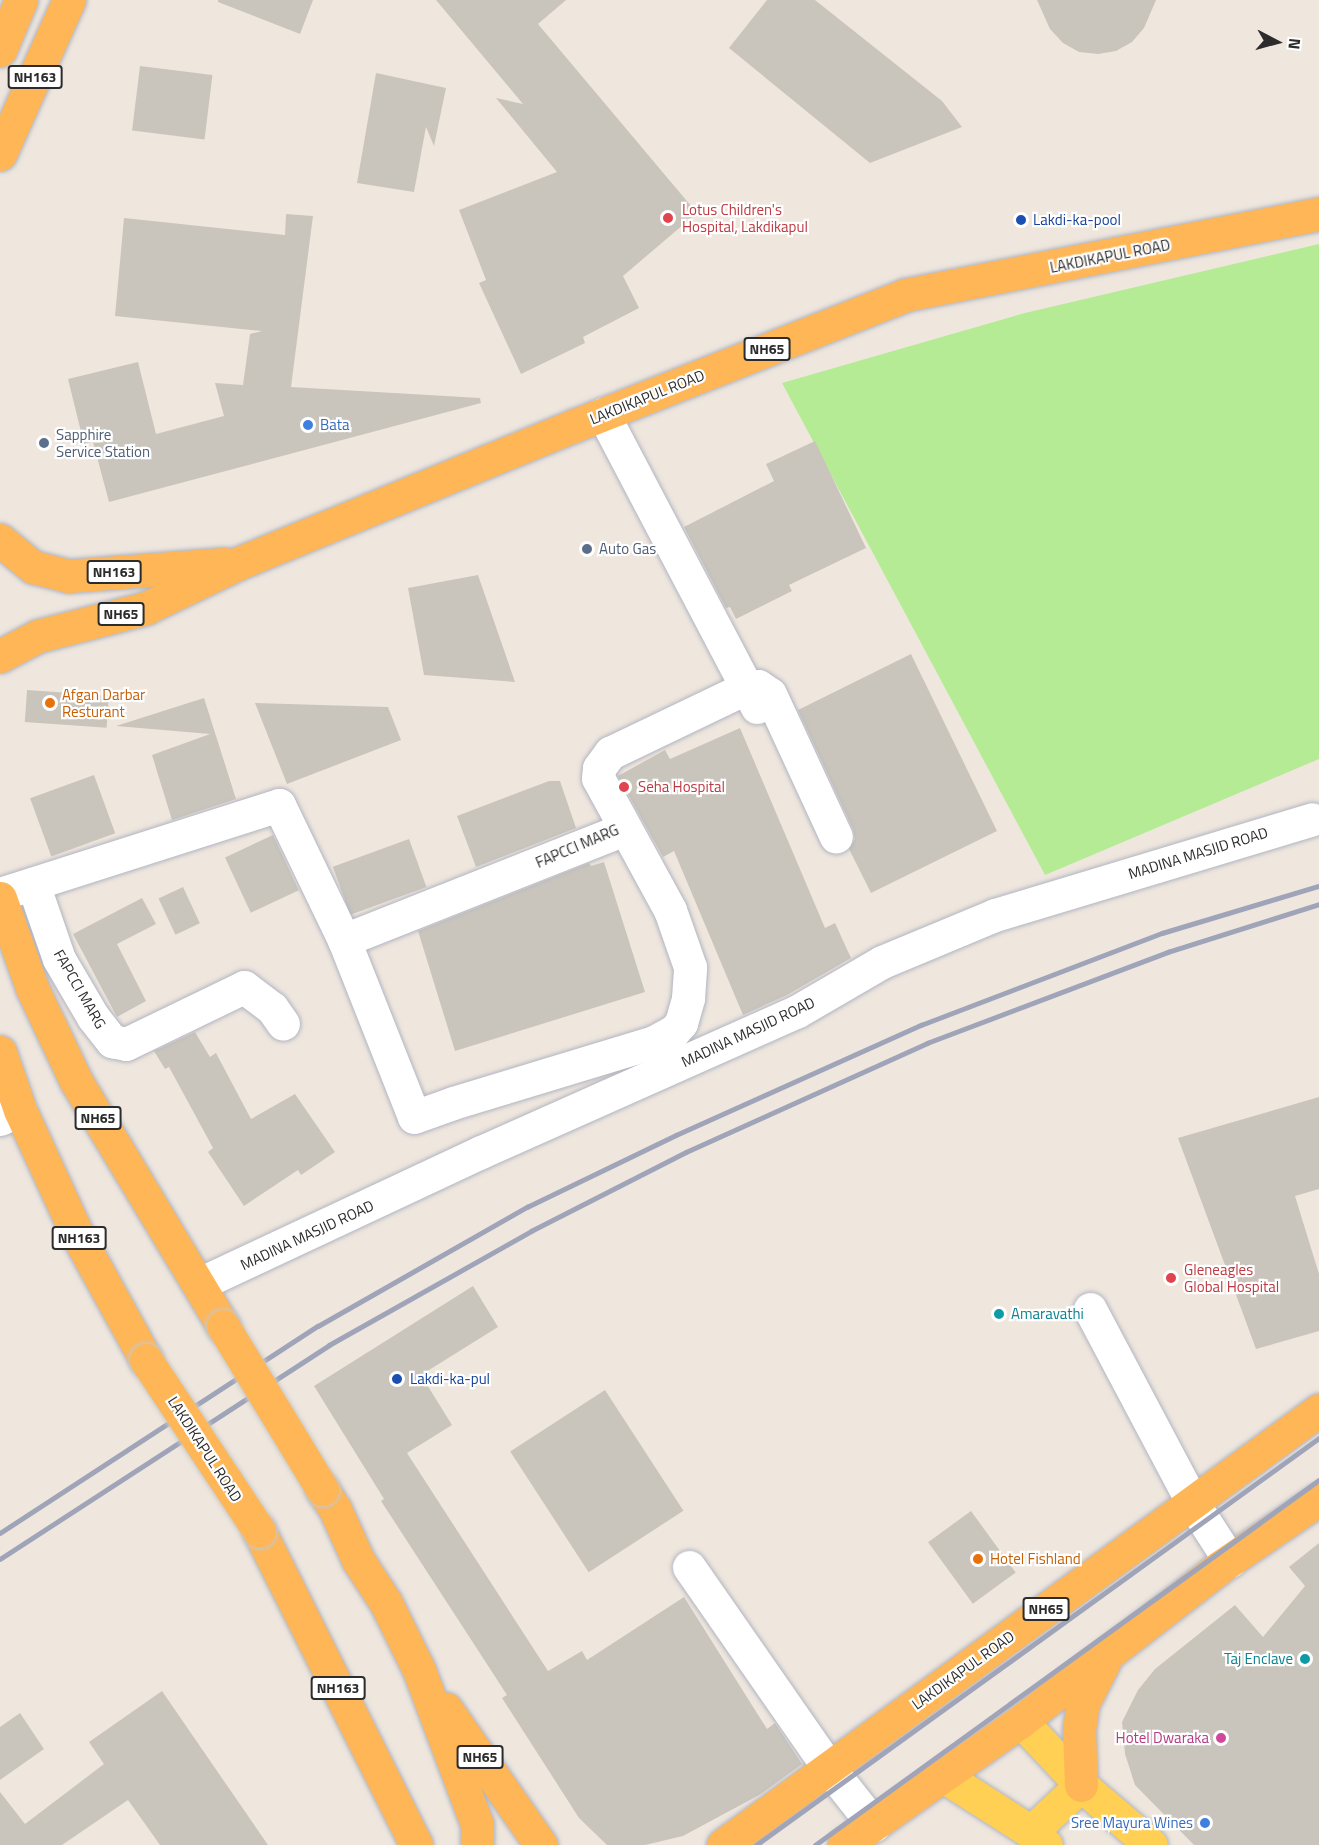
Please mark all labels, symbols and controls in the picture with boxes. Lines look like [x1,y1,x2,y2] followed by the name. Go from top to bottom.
[1247,12,1307,72] north arrow
[1282,37,1307,51] text: N
[6,66,63,88] road number: NH163
[682,200,808,235] place label: Lotus Children's Hospital, Lakdikapul
[659,209,677,227] marker: Lotus Children's Hospital, Lakdikapul
[1033,211,1121,229] place label: Lakdi-ka-pool
[1014,213,1028,227] marker: Lakdi-ka-pool
[1048,236,1172,276] street label: LAKDIKAPUL ROAD
[743,338,791,360] road number: NH65
[587,366,707,428] street label: LAKDIKAPUL ROAD
[320,416,350,434] place label: Bata
[301,418,315,432] marker: Bata
[56,425,150,460] place label: Sapphire Service Station
[37,436,51,450] marker: Sapphire Service Station
[599,540,656,558] place label: Auto Gas
[580,542,594,556] marker: Auto Gas
[86,561,142,583] road number: NH163
[97,603,145,625] road number: NH65
[62,685,145,720] place label: Afgan Darbar Resturant
[43,696,57,710] marker: Afgan Darbar Resturant
[615,778,633,796] marker: Seha Hospital
[638,778,725,796] place label: Seha Hospital
[533,820,621,872] street label: FAPCCI MARG
[1126,823,1270,883] street label: MADINA MASJID ROAD
[50,946,110,1032] street label: FAPCCI MARG
[678,993,818,1071] street label: MADINA MASJID ROAD
[74,1107,122,1129] road number: NH65
[237,1196,377,1274] street label: MADINA MASJID ROAD
[50,1227,107,1249] road number: NH163
[1184,1260,1279,1295] place label: Gleneagles Global Hospital
[1162,1269,1180,1287] marker: Gleneagles Global Hospital
[1011,1305,1084,1323] place label: Amaravathi
[992,1307,1006,1321] marker: Amaravathi
[388,1370,406,1388] marker: Lakdi-ka-pul
[410,1370,490,1388] place label: Lakdi-ka-pul
[164,1393,246,1505] street label: LAKDIKAPUL ROAD
[990,1550,1081,1568] place label: Hotel Fishland
[971,1552,985,1566] marker: Hotel Fishland
[1022,1598,1070,1620] road number: NH65
[908,1627,1018,1713] street label: LAKDIKAPUL ROAD
[1224,1650,1293,1668] place label: Taj Enclave
[1298,1652,1312,1666] marker: Taj Enclave
[310,1677,366,1699] road number: NH163
[1116,1729,1209,1747] place label: Hotel Dwaraka
[1214,1731,1228,1745] marker: Hotel Dwaraka
[456,1746,504,1768] road number: NH65
[1071,1814,1193,1832] place label: Sree Mayura Wines
[1198,1816,1212,1830] marker: Sree Mayura Wines

